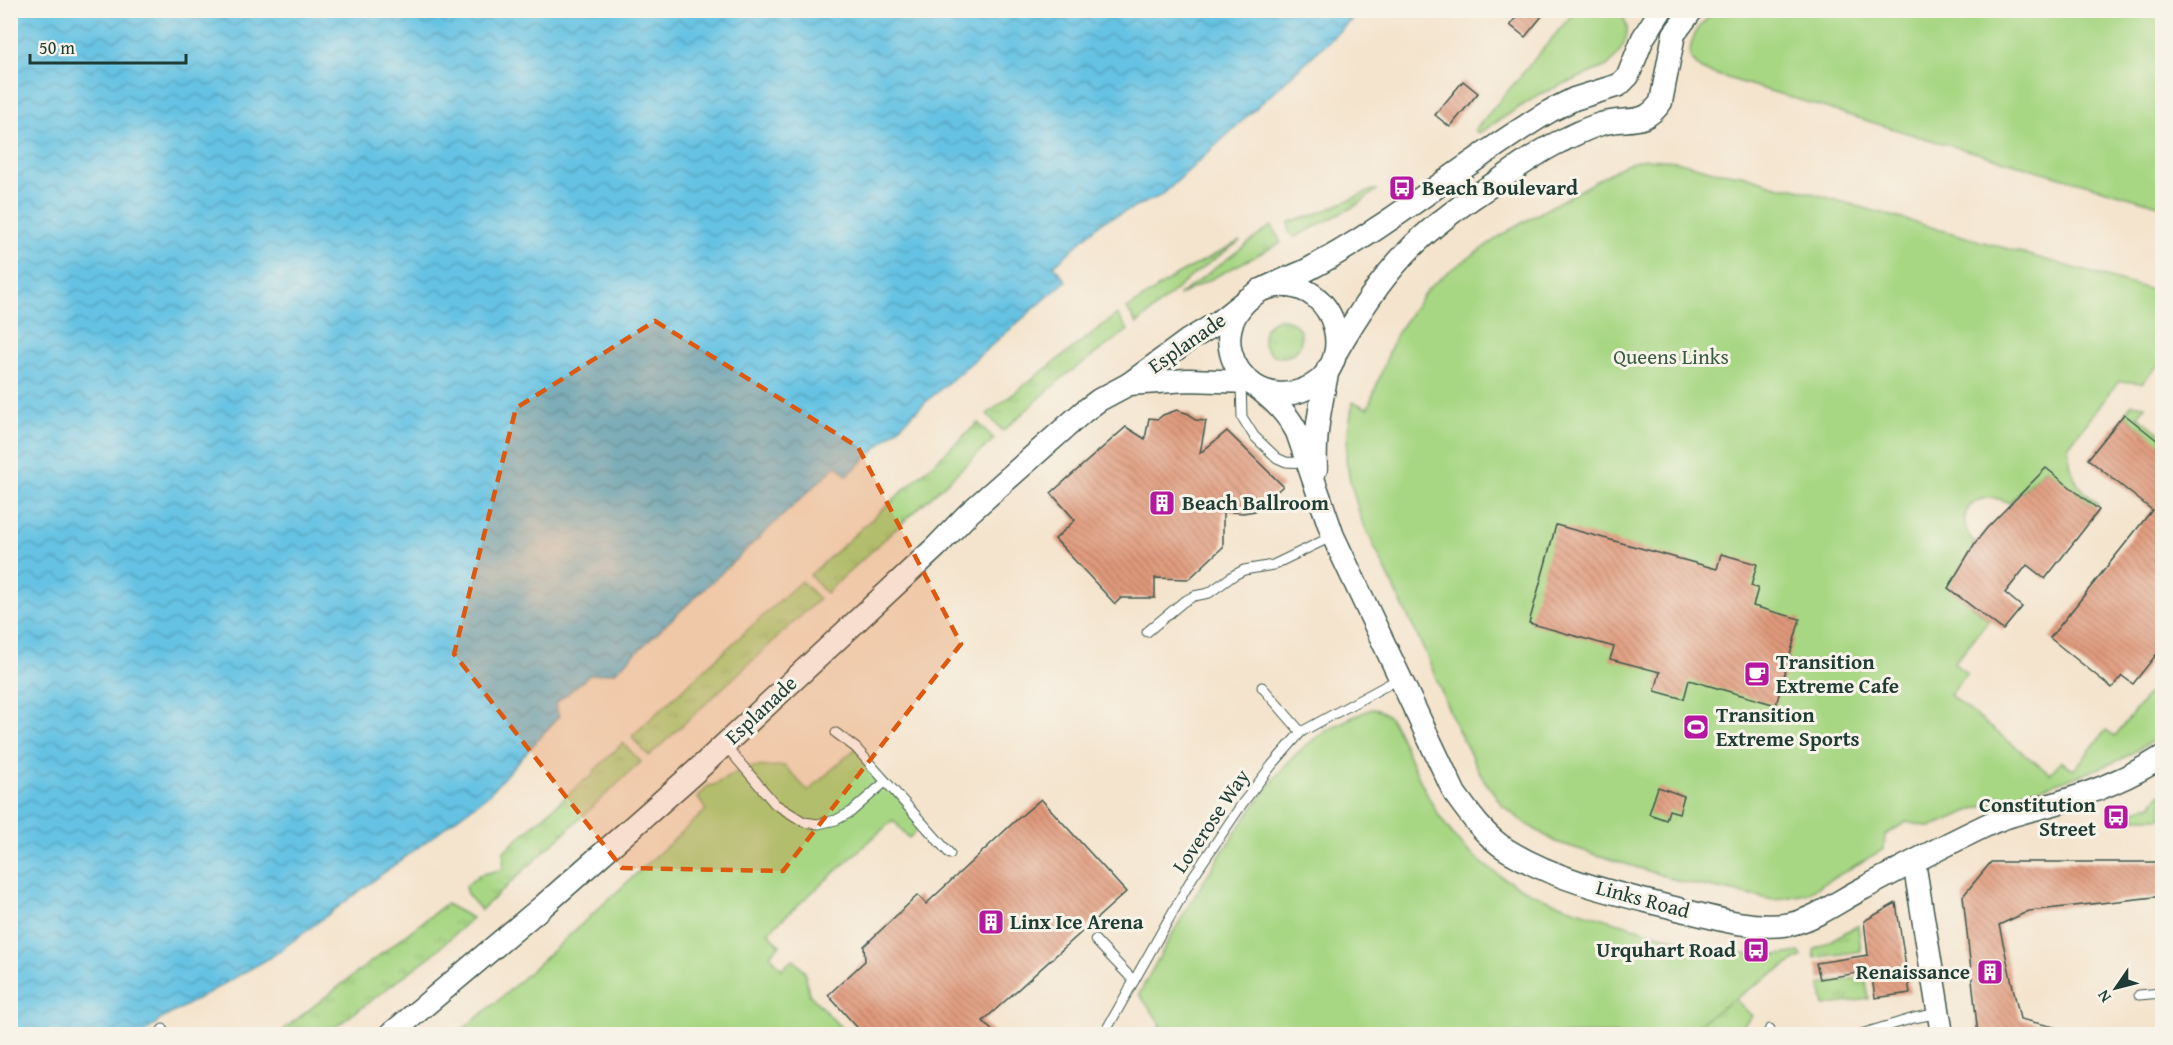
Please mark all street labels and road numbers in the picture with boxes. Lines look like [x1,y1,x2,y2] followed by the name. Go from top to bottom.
[1141,304,1232,381] street label: Esplanade
[718,668,804,751] street label: Esplanade
[1164,762,1257,879] street label: Loverose Way
[1593,871,1694,926] street label: Links Road

